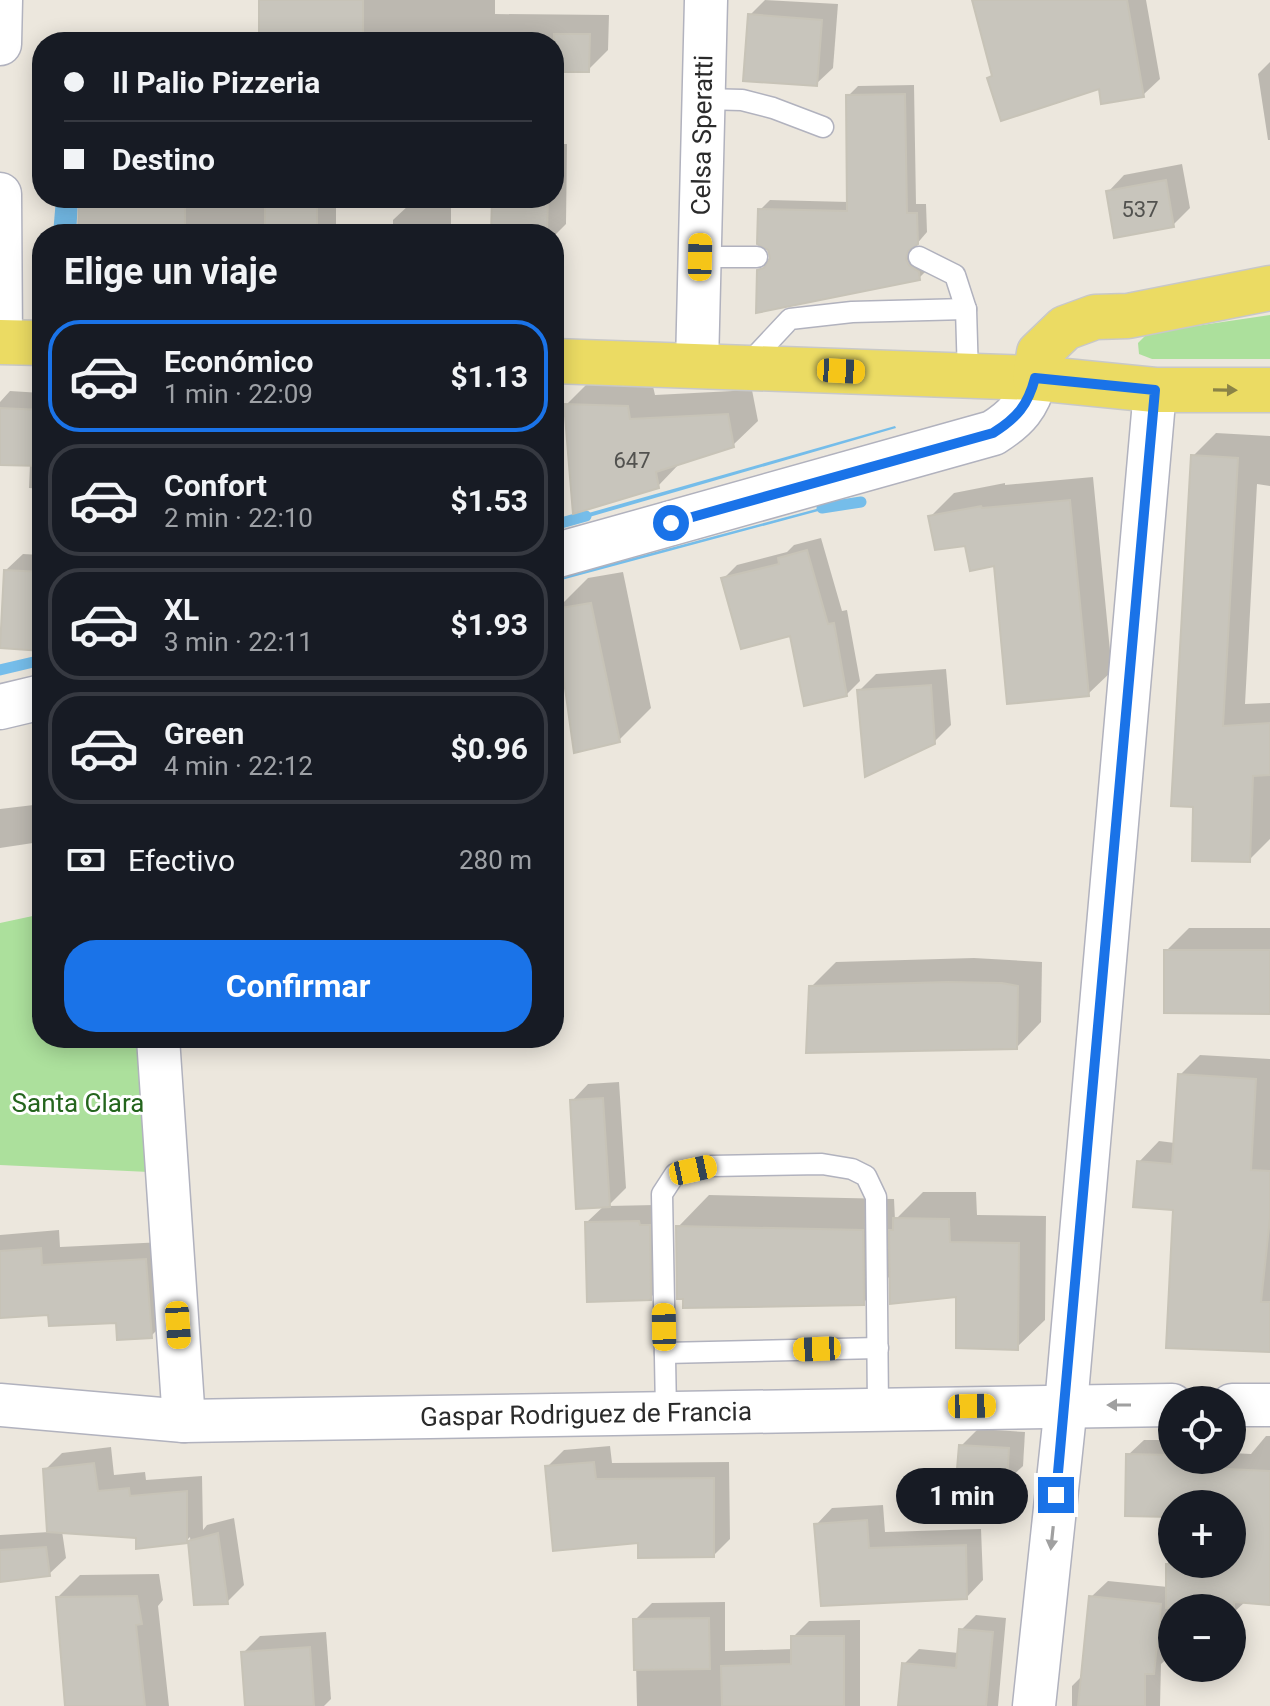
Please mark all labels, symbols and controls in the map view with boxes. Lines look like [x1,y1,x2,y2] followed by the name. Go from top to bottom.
[686,54,718,216] street label: Celsa Speratti
[112,65,320,100] text: Il Palio Pizzeria
[112,142,215,177] text: Destino
[1121,197,1159,222] house number: 537
[688,233,712,281] car
[64,251,277,293] text: Elige un viaje
[68,340,140,412] icon: car
[164,344,313,379] text: Económico
[816,358,866,384] car
[450,359,528,394] text: $1.13
[164,379,313,409] text: 1 min · 22:09
[1213,384,1238,396] one-way arrow
[613,448,651,473] house number: 647
[68,464,140,536] icon: car
[164,468,267,503] text: Confort
[450,483,528,518] text: $1.53
[164,503,313,533] text: 2 min · 22:10
[653,505,689,541] route start
[68,588,140,660] icon: car
[164,592,199,627] text: XL
[450,607,528,642] text: $1.93
[164,627,313,657] text: 3 min · 22:11
[68,712,140,784] icon: car
[164,716,244,751] text: Green
[450,731,528,766] text: $0.96
[164,751,313,781] text: 4 min · 22:12
[64,838,108,882] icon: cash
[128,843,235,878] text: Efectivo
[459,845,532,875] text: 280 m
[64,940,532,1032] button: Confirmar
[12,1088,144,1118] park label: Santa Clara
[667,1153,719,1187] car
[164,1300,192,1350] car
[652,1303,676,1351] car
[793,1336,841,1362] car
[1158,1386,1246,1682] map controls
[1158,1386,1246,1474] button: locate
[948,1394,996,1418] car
[420,1396,752,1432] street label: Gaspar Rodriguez de Francia
[1106,1399,1131,1411] one-way arrow
[896,1467,1028,1523] callout: 1 min
[1038,1477,1074,1513] route end
[929,1481,995,1511] text: 1 min
[1158,1490,1246,1578] button: +
[1045,1526,1058,1551] one-way arrow
[1158,1594,1246,1682] button: −

